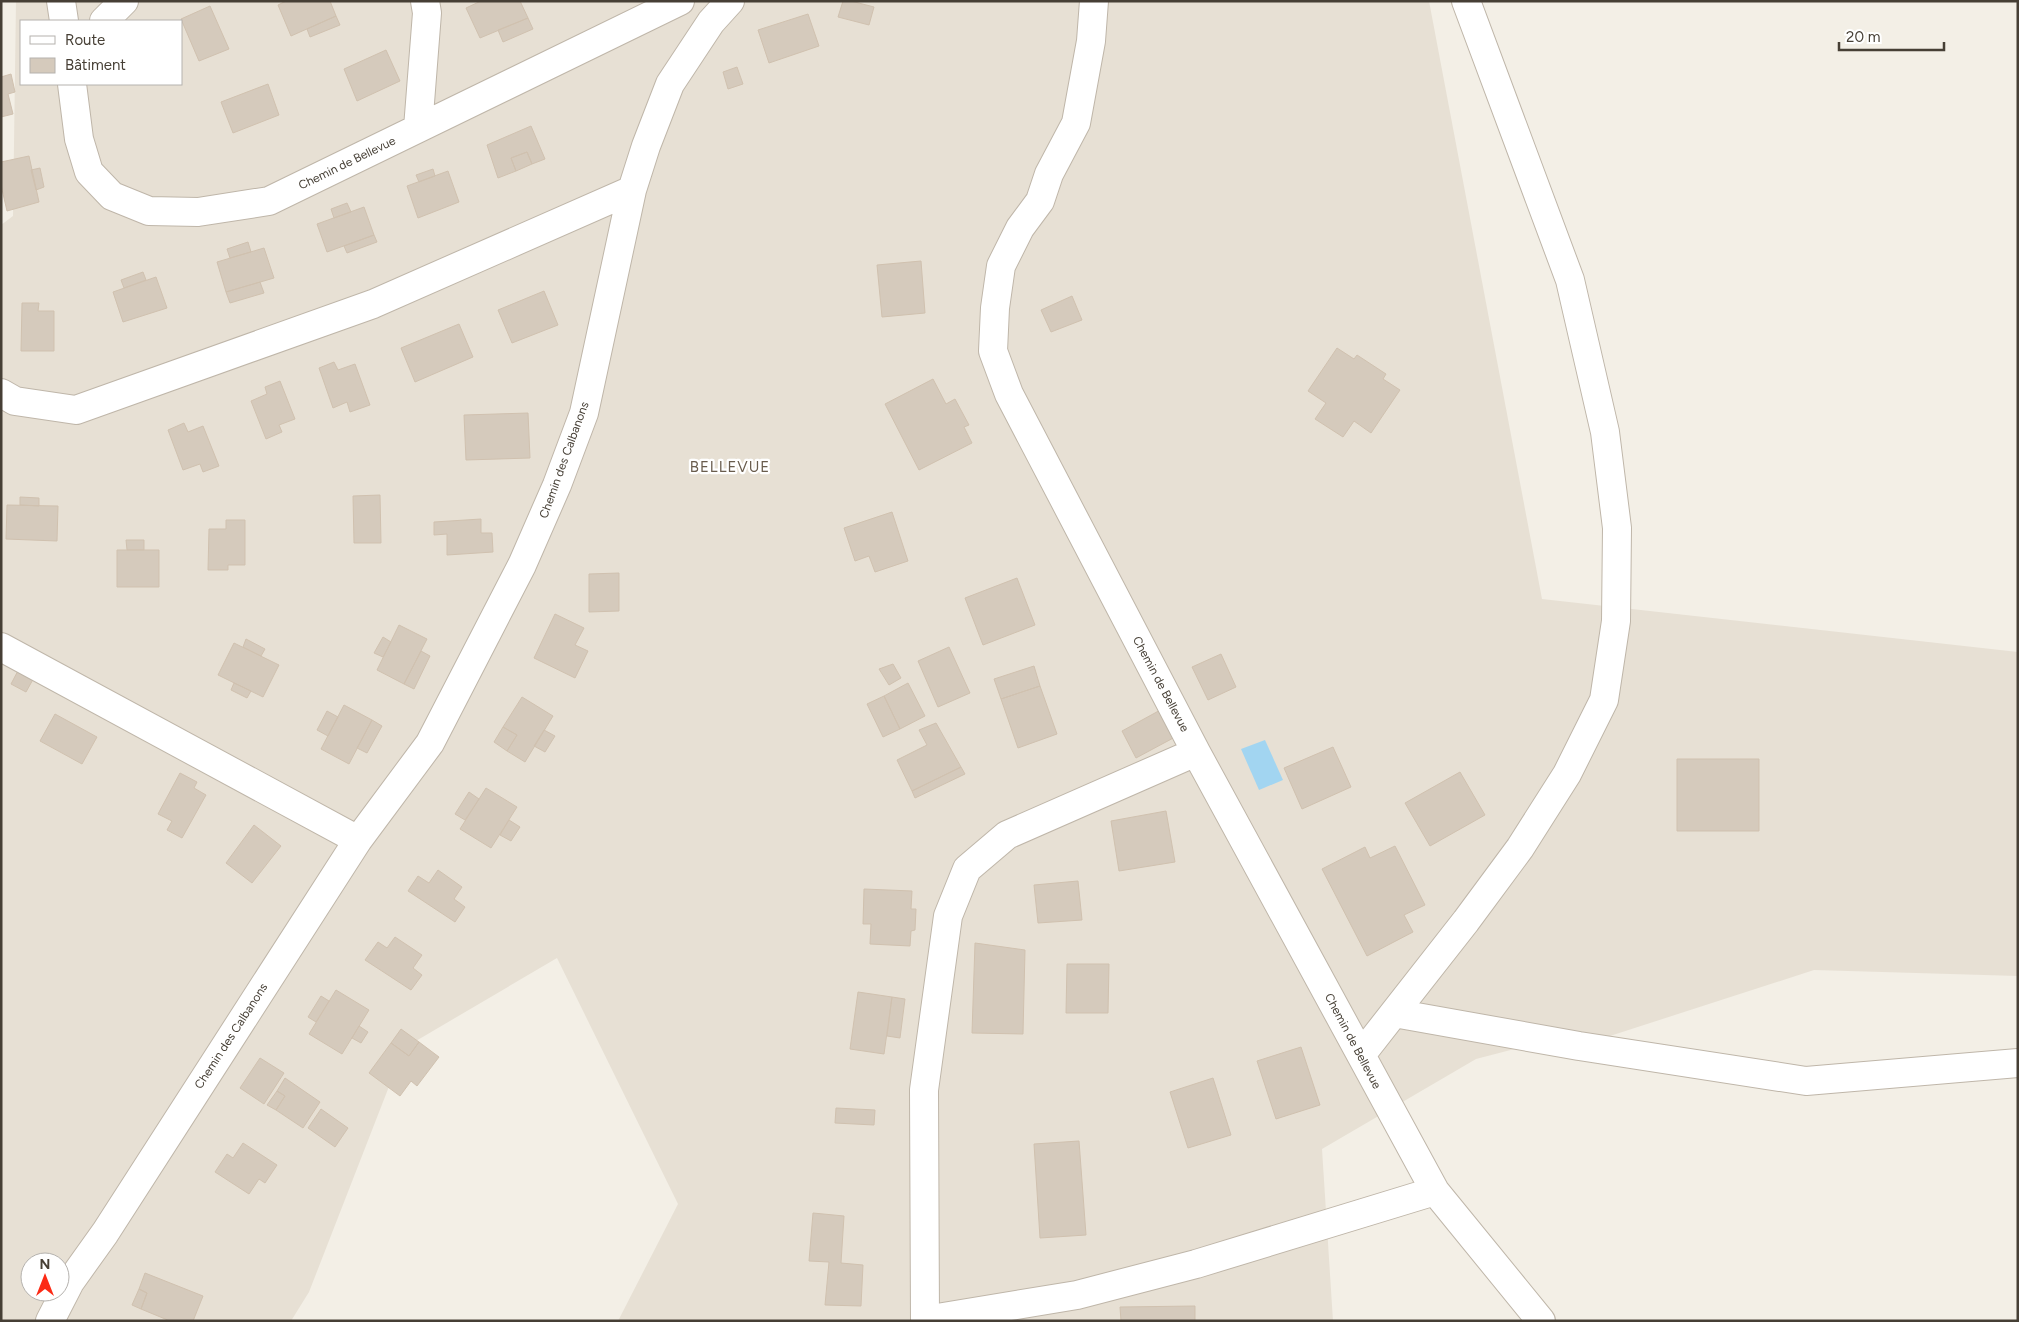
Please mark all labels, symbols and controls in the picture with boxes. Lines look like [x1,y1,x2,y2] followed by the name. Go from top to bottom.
[20,20,182,85] legend
[1839,20,1944,52] scale bar
[1846,28,1880,46] text: 20 m
[65,31,105,49] text: Route
[65,56,126,74] text: Bâtiment
[296,133,398,193] street label: Chemin de Bellevue
[536,399,592,520] street label: Chemin des Calbanons
[690,458,770,476] district label: BELLEVUE
[1130,634,1192,735] street label: Chemin de Bellevue
[192,980,271,1091] street label: Chemin des Calbanons
[1322,991,1384,1092] street label: Chemin de Bellevue
[20,1252,70,1302] north arrow
[40,1256,50,1273] text: N

